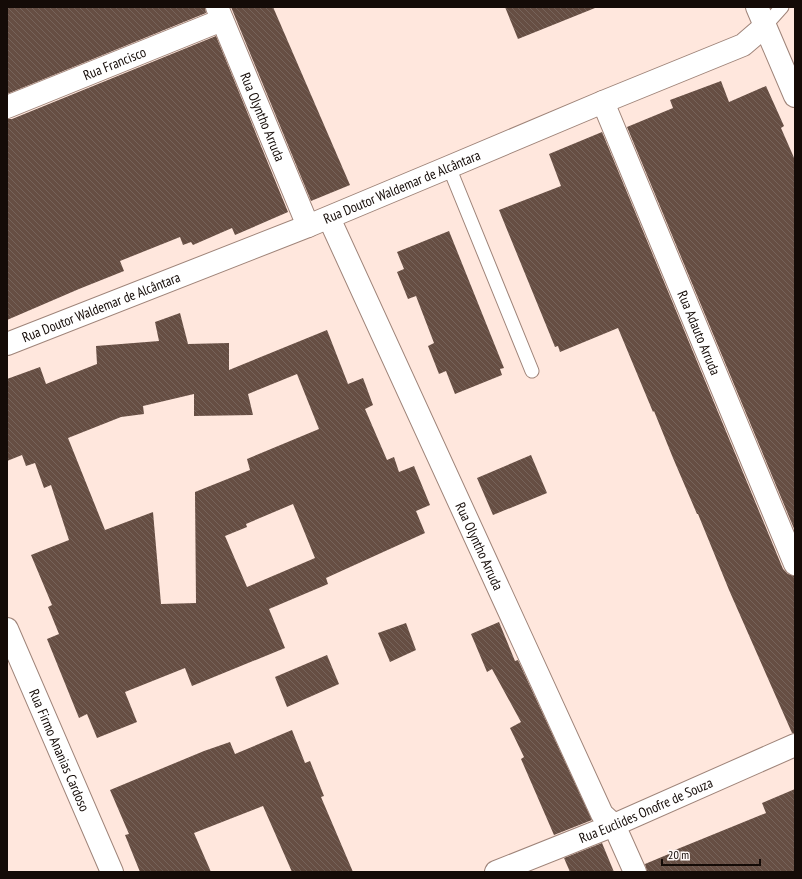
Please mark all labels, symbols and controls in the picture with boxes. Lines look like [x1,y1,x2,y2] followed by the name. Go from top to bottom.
[80,43,149,84] street label: Rua Francisco
[236,70,289,164] street label: Rua Olyntho Arruda
[321,146,483,228] street label: Rua Doutor Waldemar de Alcântara
[19,268,183,346] street label: Rua Doutor Waldemar de Alcântara
[673,288,724,378] street label: Rua Adauto Arruda
[451,499,507,593] street label: Rua Olyntho Arruda
[25,686,94,814] street label: Rua Firmo Ananias Cardoso
[576,774,715,847] street label: Rua Euclides Onofre de Souza
[662,841,760,867] scale bar
[668,847,689,862] text: 20 m

